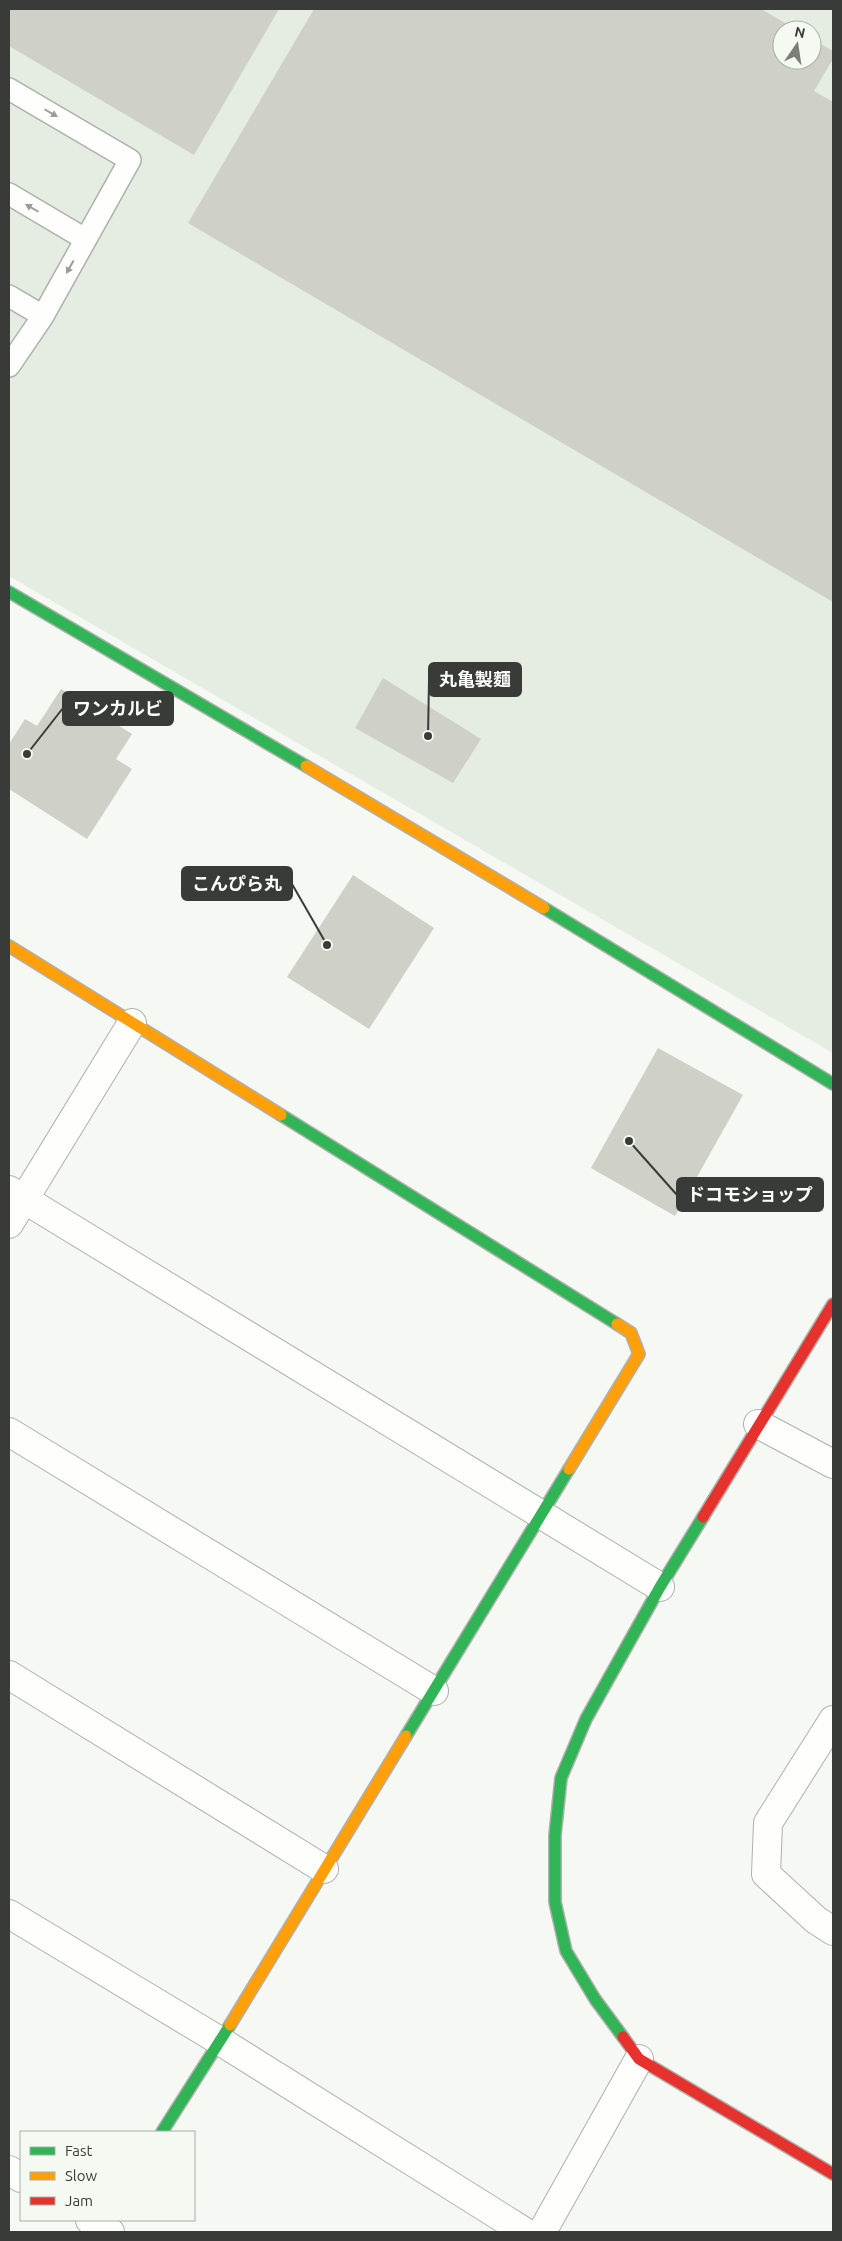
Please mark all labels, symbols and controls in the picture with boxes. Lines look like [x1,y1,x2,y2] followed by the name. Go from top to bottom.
[772,20,822,70] north arrow
[793,23,807,41] text: N
[44,109,57,118] one-way arrow
[25,203,39,212] one-way arrow
[66,260,74,274] one-way arrow
[429,663,521,696] callout: 丸亀製麵
[439,669,511,689] text: 丸亀製麵
[63,692,173,725] callout: ワンカルビ
[73,698,163,718] text: ワンカルビ
[182,867,292,900] callout: こんぴら丸
[192,873,282,893] text: こんぴら丸
[677,1178,823,1211] callout: ドコモショップ
[687,1184,813,1204] text: ドコモショップ
[20,2131,195,2221] legend
[65,2142,93,2159] text: Fast
[65,2167,98,2184] text: Slow
[65,2192,93,2209] text: Jam

